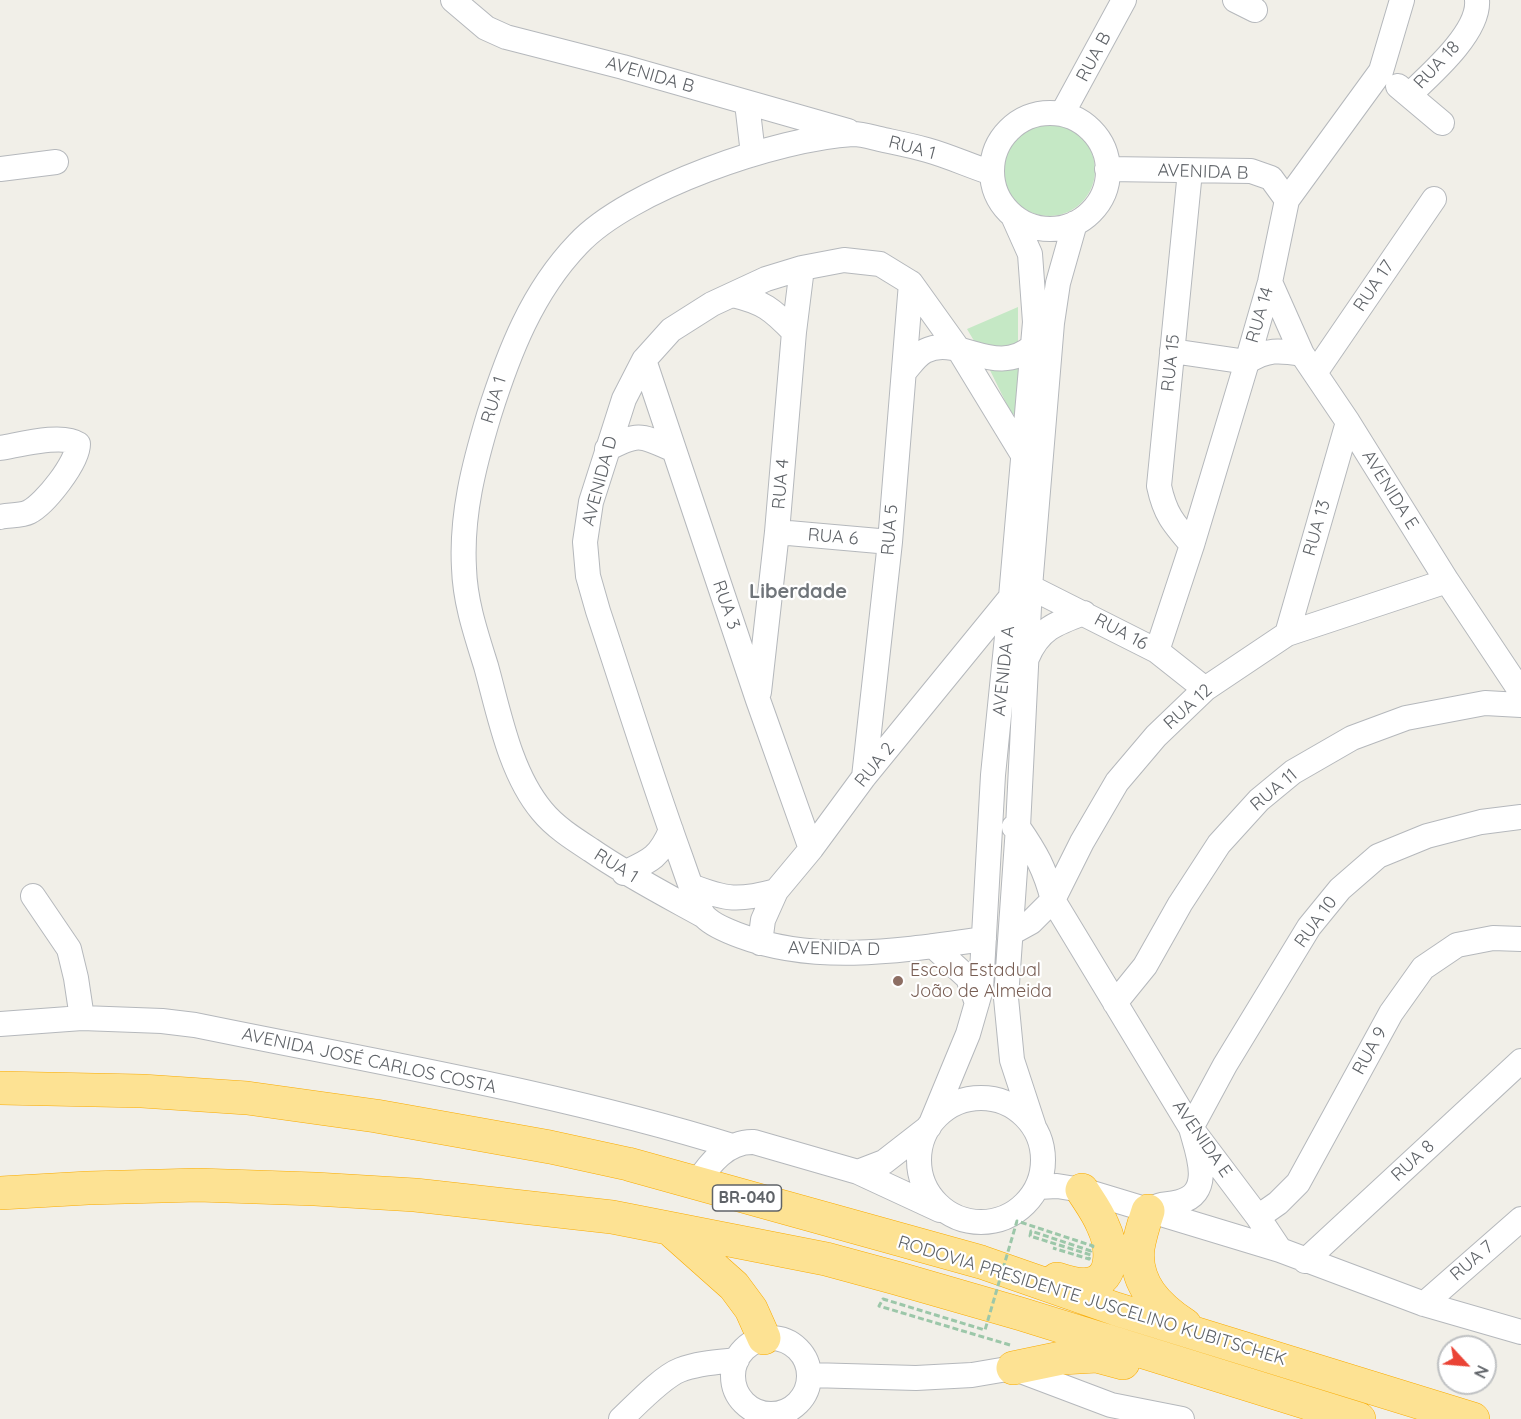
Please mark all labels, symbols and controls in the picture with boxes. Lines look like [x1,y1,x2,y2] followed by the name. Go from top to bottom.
[1072,29,1116,85] street label: RUA B
[1409,37,1465,93] street label: RUA 18
[603,52,697,98] street label: AVENIDA B
[886,131,938,165] street label: RUA 1
[1157,160,1249,184] street label: AVENIDA B
[1349,256,1399,316] street label: RUA 17
[1242,285,1278,345] street label: RUA 14
[1157,333,1185,393] street label: RUA 15
[477,374,511,426] street label: RUA 1
[578,434,622,528] street label: AVENIDA D
[1357,446,1423,534] street label: AVENIDA E
[768,458,794,510] street label: RUA 4
[1299,497,1335,559] street label: RUA 13
[877,504,903,556] street label: RUA 5
[807,524,859,550] street label: RUA 6
[708,578,744,632] street label: RUA 3
[749,580,847,604] district label: Liberdade
[1091,609,1151,655] street label: RUA 16
[989,625,1019,717] street label: AVENIDA A
[1159,680,1217,734] street label: RUA 12
[851,738,899,792] street label: RUA 2
[1246,764,1302,816] street label: RUA 11
[590,844,642,888] street label: RUA 1
[1290,892,1342,952] street label: RUA 10
[788,937,880,961] street label: AVENIDA D
[910,960,1052,1002] place label: Escola Estadual João de Almeida
[891,974,905,988] marker: Escola Estadual João de Almeida
[240,1023,498,1099] street label: AVENIDA JOSÉ CARLOS COSTA
[1348,1023,1392,1079] street label: RUA 9
[1168,1096,1236,1182] street label: AVENIDA E
[1387,1136,1439,1186] street label: RUA 8
[712,1185,782,1211] road number: BR-040
[895,1231,1289,1371] street label: RODOVIA PRESIDENTE JUSCELINO KUBITSCHEK
[1446,1236,1498,1286] street label: RUA 7
[1437,1335,1497,1395] north arrow
[1470,1362,1493,1382] text: N

